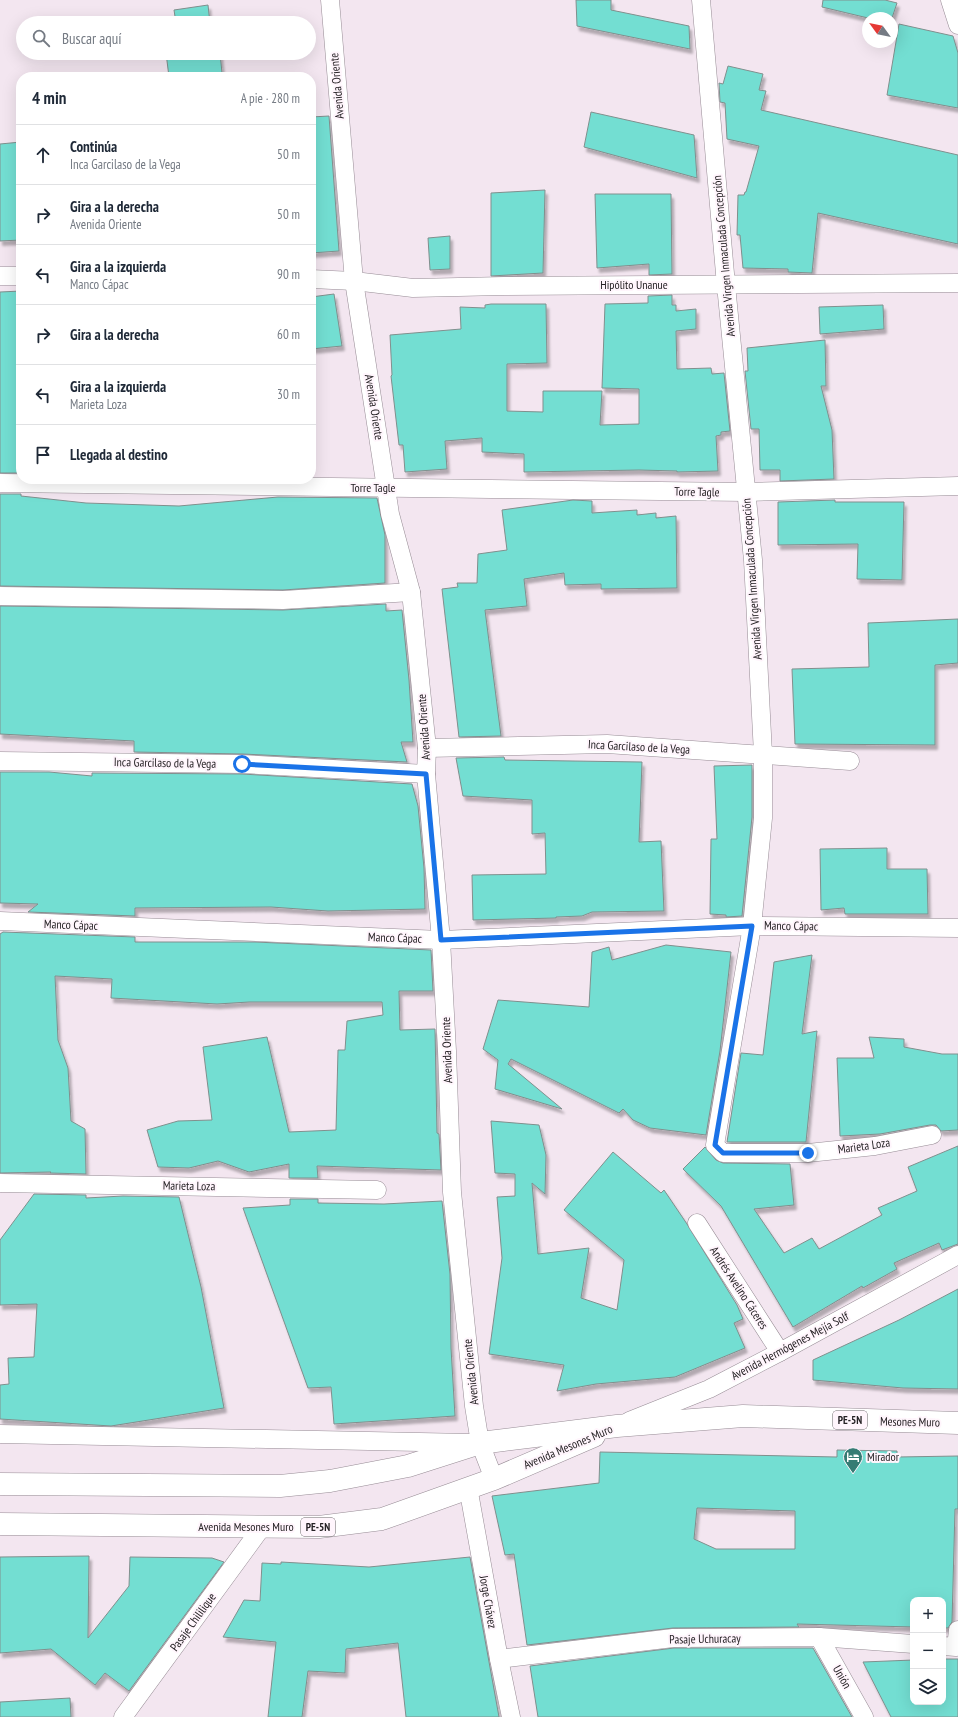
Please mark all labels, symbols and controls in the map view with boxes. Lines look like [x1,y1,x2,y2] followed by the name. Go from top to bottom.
[862,12,898,48] north arrow
[16,16,316,60] search box
[30,27,52,49] icon: search
[62,29,122,48] text: Buscar aquí
[326,52,347,120] street label: Avenida Oriente
[32,87,66,109] text: 4 min
[241,90,300,107] text: A pie · 280 m
[70,137,117,156] text: Continúa
[32,144,54,166] icon: ahead
[277,146,300,163] text: 50 m
[70,156,181,173] text: Inca Garcilaso de la Vega
[709,175,738,337] street label: Avenida Virgen Inmaculada Concepción
[70,197,159,216] text: Gira a la derecha
[32,204,54,226] icon: right
[277,206,300,223] text: 50 m
[70,216,142,233] text: Avenida Oriente
[70,257,166,276] text: Gira a la izquierda
[32,264,54,286] icon: left
[277,266,300,283] text: 90 m
[70,276,129,293] text: Manco Cápac
[600,277,668,292] street label: Hipólito Unanue
[32,324,54,346] icon: right
[70,325,159,344] text: Gira a la derecha
[277,326,300,343] text: 60 m
[362,373,387,441] street label: Avenida Oriente
[70,377,166,396] text: Gira a la izquierda
[32,384,54,406] icon: left
[277,386,300,403] text: 30 m
[70,396,127,413] text: Marieta Loza
[32,444,54,466] icon: arrive
[70,445,168,464] text: Llegada al destino
[350,480,396,495] street label: Torre Tagle
[674,484,720,499] street label: Torre Tagle
[738,498,765,660] street label: Avenida Virgen Inmaculada Concepción
[414,693,433,761] street label: Avenida Oriente
[588,736,691,757] street label: Inca Garcilaso de la Vega
[114,754,216,771] street label: Inca Garcilaso de la Vega
[233,755,251,773] route start
[44,916,99,933] street label: Manco Cápac
[764,918,819,933] street label: Manco Cápac
[368,929,423,946] street label: Manco Cápac
[438,1017,455,1083] street label: Avenida Oriente
[837,1134,891,1157] street label: Marieta Loza
[799,1144,817,1162] route end
[163,1178,216,1193] street label: Marieta Loza
[707,1244,772,1332] street label: Andrés Avelino Cáceres
[728,1308,852,1383] street label: Avenida Hermógenes Mejía Solf
[460,1338,481,1406] street label: Avenida Oriente
[833,1411,867,1429] road number: PE-5N
[880,1413,940,1430] street label: Mesones Muro
[521,1421,615,1472] street label: Avenida Mesones Muro
[842,1446,864,1474] hotel icon: Mirador
[867,1449,900,1464] place label: Mirador
[301,1518,335,1536] road number: PE-5N
[198,1519,294,1534] street label: Avenida Mesones Muro
[476,1573,501,1630] street label: Jorge Chávez
[166,1590,219,1654] street label: Pasaje Chililique
[910,1597,946,1705] map controls
[910,1597,946,1633] button: +
[669,1630,741,1647] street label: Pasaje Uchuracay
[910,1633,946,1669] button: −
[830,1662,855,1691] street label: Unión
[910,1669,946,1705] button: layers

